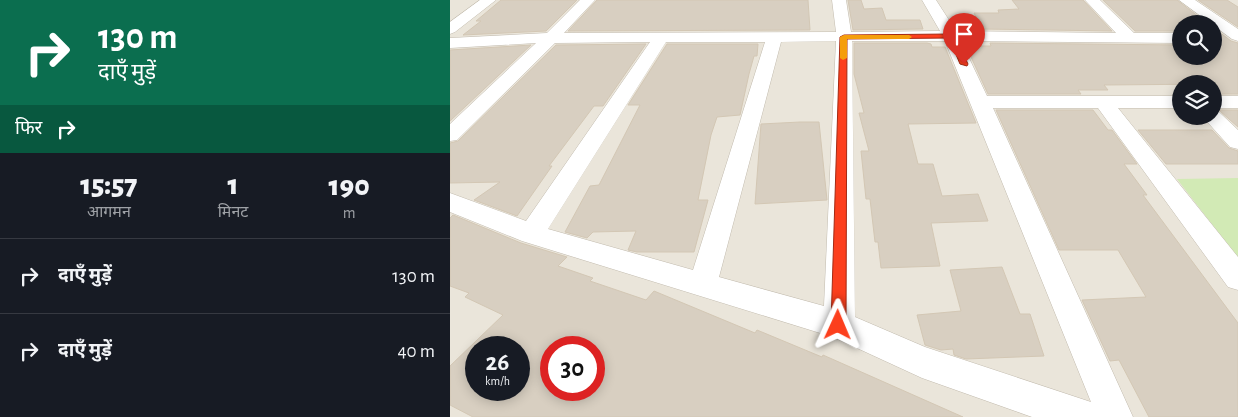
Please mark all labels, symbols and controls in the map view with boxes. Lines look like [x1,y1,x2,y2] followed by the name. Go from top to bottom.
[943,13,985,64] pin
[1172,15,1222,125] map controls
[1172,15,1222,65] button: search
[15,20,80,85] icon: right
[98,20,177,55] text: 130 m
[950,20,978,48] icon: arrive
[98,61,156,83] text: दाएँ मुड़ें
[1172,75,1222,125] button: layers
[52,115,80,143] icon: right
[15,119,42,138] text: फिर
[80,170,138,200] text: 15:57
[228,170,239,200] text: 1
[329,171,370,201] text: 190
[87,204,131,220] text: आगमन
[218,204,248,220] text: मिनट
[343,205,356,221] text: m
[15,262,43,290] icon: right
[58,266,112,285] text: दाएँ मुड़ें
[392,267,435,286] text: 130 m
[811,298,863,350] position arrow
[540,336,605,401] speed limit sign: 30
[15,337,43,365] icon: right
[58,341,112,360] text: दाएँ मुड़ें
[397,342,435,361] text: 40 m
[486,350,509,375] text: 26
[485,375,510,387] text: km/h

